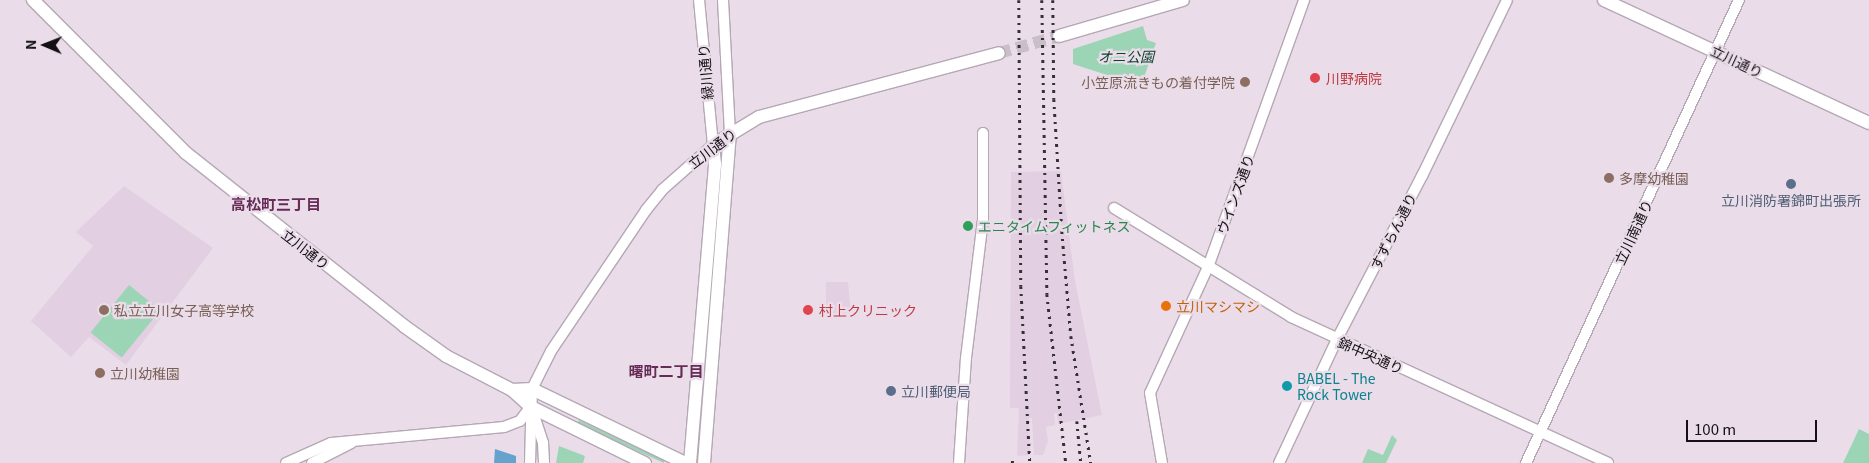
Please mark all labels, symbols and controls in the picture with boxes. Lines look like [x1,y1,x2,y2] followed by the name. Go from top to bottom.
[20,20,70,70] north arrow
[20,39,40,50] text: N
[1708,42,1766,80] street label: 立川通り
[694,43,716,101] street label: 緑川通り
[1098,48,1154,64] park label: オニ公園
[1326,70,1382,86] place label: 川野病院
[1308,71,1322,85] marker: 川野病院
[1081,74,1235,90] place label: 小笠原流きもの着付学院
[1239,76,1251,88] marker: 小笠原流きもの着付学院
[685,124,739,172] street label: 立川通り
[1213,152,1257,236] street label: ウインズ通り
[1619,170,1689,186] place label: 多摩幼稚園
[1603,172,1615,184] marker: 多摩幼稚園
[1785,178,1797,190] marker: 立川消防署錦町出張所
[1366,190,1420,272] street label: すずらん通り
[1721,192,1861,208] place label: 立川消防署錦町出張所
[231,195,321,213] district label: 高松町三丁目
[1611,197,1655,267] street label: 立川南通り
[978,218,1132,234] place label: エニタイムフィットネス
[962,220,974,232] marker: エニタイムフィットネス
[279,225,333,273] street label: 立川通り
[1176,298,1260,314] place label: 立川マシマシ
[1160,300,1172,312] marker: 立川マシマシ
[114,302,254,318] place label: 私立立川女子高等学校
[819,302,917,318] place label: 村上クリニック
[801,303,815,317] marker: 村上クリニック
[98,304,110,316] marker: 私立立川女子高等学校
[1336,333,1406,377] street label: 錦中央通り
[629,362,703,380] district label: 曙町二丁目
[110,365,180,381] place label: 立川幼稚園
[94,367,106,379] marker: 立川幼稚園
[1297,370,1376,402] place label: BABEL - The Rock Tower
[1281,380,1293,392] marker: BABEL - The Rock Tower
[901,383,971,399] place label: 立川郵便局
[885,385,897,397] marker: 立川郵便局
[1689,410,1820,442] scale bar
[1694,418,1736,439] text: 100 m

